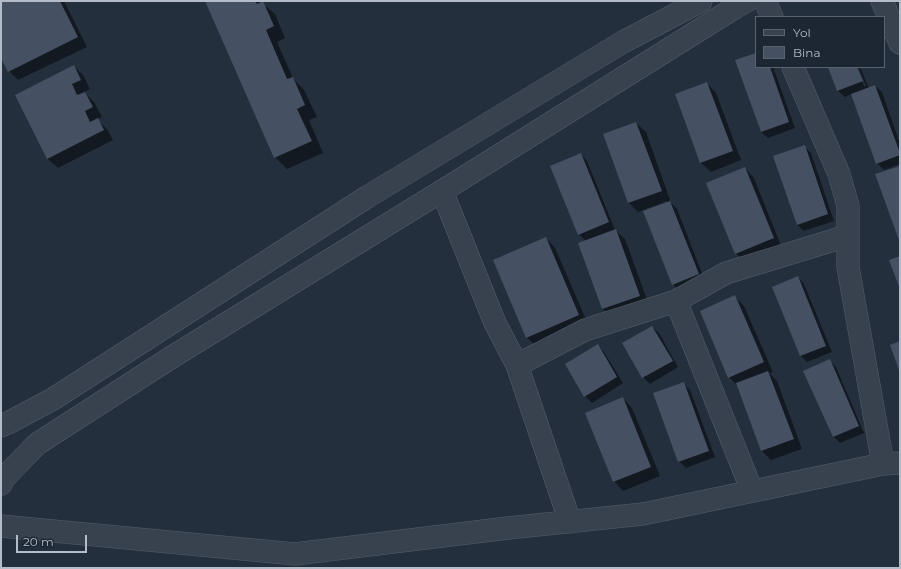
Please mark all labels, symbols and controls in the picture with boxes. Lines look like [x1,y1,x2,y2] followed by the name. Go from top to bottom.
[755,16,885,68] legend
[793,25,811,40] text: Yol
[793,45,820,60] text: Bina
[18,527,89,553] scale bar
[23,534,54,549] text: 20 m

